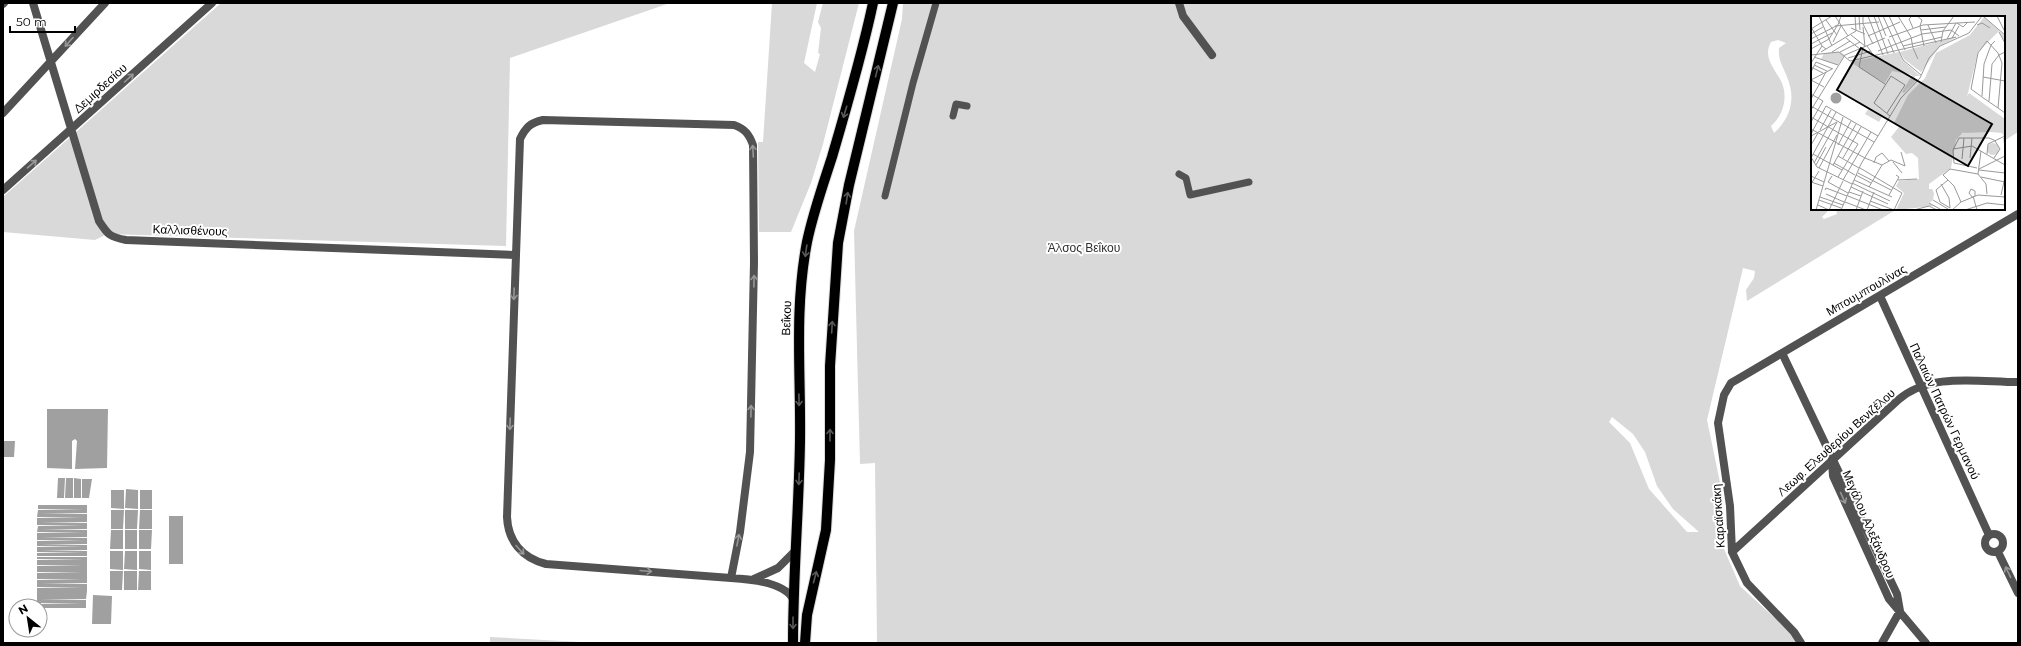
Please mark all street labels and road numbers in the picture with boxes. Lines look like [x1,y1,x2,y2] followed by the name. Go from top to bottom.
[70,60,130,116] street label: Δεμιρδεσίου
[152,221,228,239] street label: Καλλισθένους
[1823,261,1909,319] street label: Μπουμπουλίνας
[778,300,794,336] street label: Βεΐκου
[1907,340,1983,482] street label: Παλαιών Πατρών Γερμανού
[1774,385,1898,499] street label: Λεωφ. Ελευθερίου Βενιζέλου
[1839,468,1899,580] street label: Μεγάλου Αλεξάνδρου
[1708,484,1728,548] street label: Καραϊσκάκη

